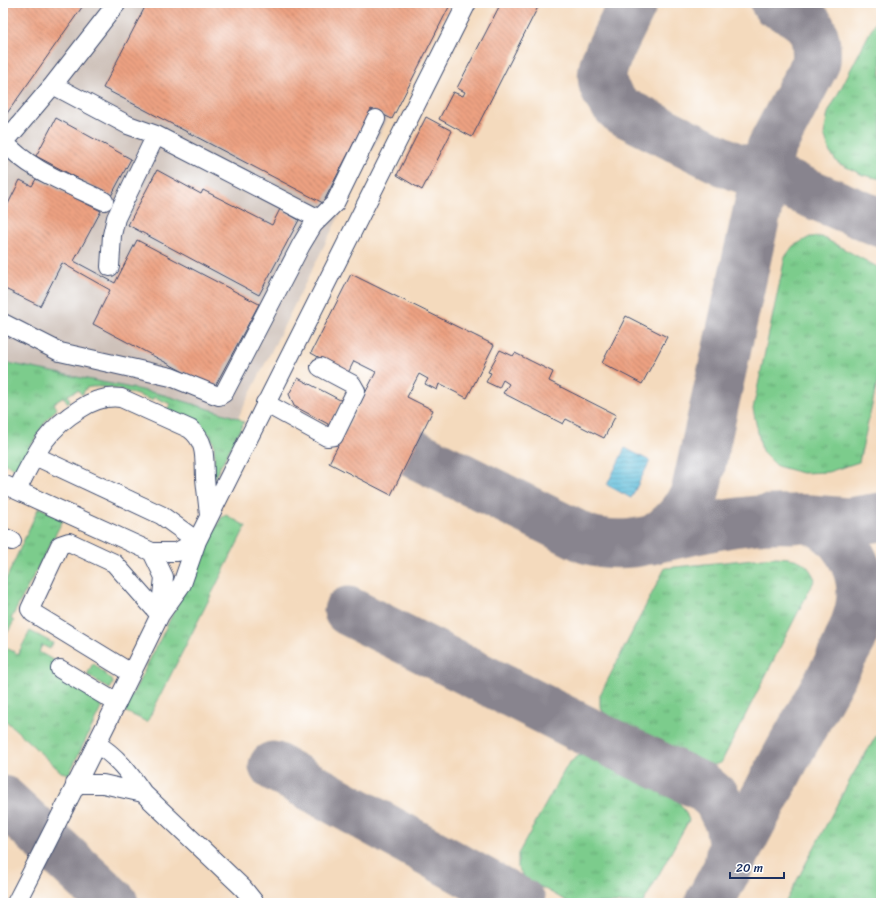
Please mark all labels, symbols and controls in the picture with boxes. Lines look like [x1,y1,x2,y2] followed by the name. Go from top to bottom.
[730,854,784,880] scale bar
[736,857,763,879] text: 20 m

